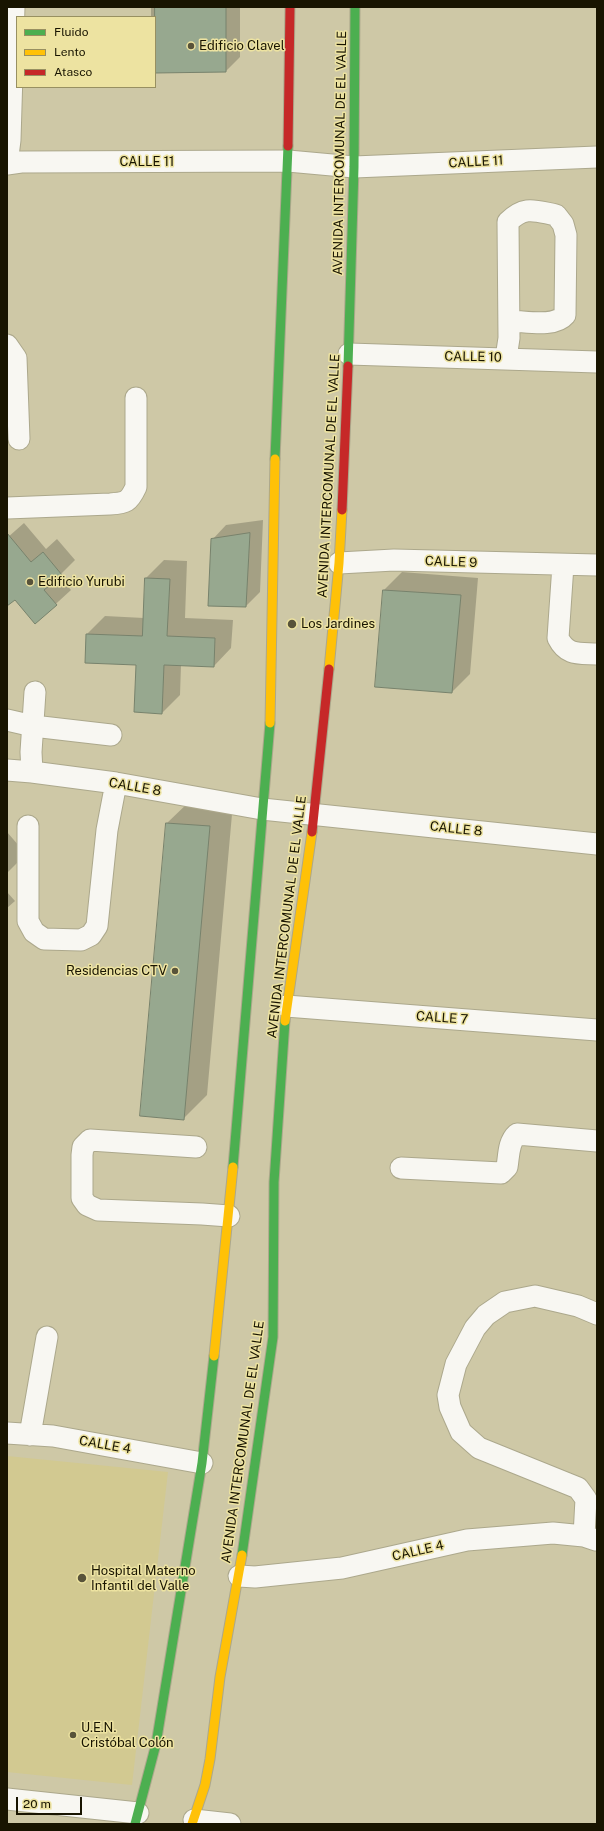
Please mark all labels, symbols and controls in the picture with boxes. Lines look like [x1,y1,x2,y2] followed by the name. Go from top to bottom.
[16,16,156,88] legend
[54,25,89,39] text: Fluido
[330,31,350,275] street label: AVENIDA INTERCOMUNAL DE EL VALLE
[199,38,285,54] place label: Edificio Clavel
[186,41,196,51] marker: Edificio Clavel
[54,45,85,59] text: Lento
[54,65,92,79] text: Atasco
[448,153,504,171] street label: CALLE 11
[120,154,174,170] street label: CALLE 11
[444,349,502,365] street label: CALLE 10
[315,353,343,599] street label: AVENIDA INTERCOMUNAL DE EL VALLE
[425,553,477,571] street label: CALLE 9
[38,574,125,590] place label: Edificio Yurubi
[25,577,35,587] marker: Edificio Yurubi
[301,616,375,632] place label: Los Jardines
[286,618,298,630] marker: Los Jardines
[108,775,162,799] street label: CALLE 8
[264,795,310,1039] street label: AVENIDA INTERCOMUNAL DE EL VALLE
[429,818,483,840] street label: CALLE 8
[66,963,167,979] place label: Residencias CTV
[170,966,180,976] marker: Residencias CTV
[415,1008,469,1028] street label: CALLE 7
[218,1320,268,1564] street label: AVENIDA INTERCOMUNAL DE EL VALLE
[78,1433,132,1457] street label: CALLE 4
[391,1538,445,1564] street label: CALLE 4
[91,1563,196,1594] place label: Hospital Materno Infantil del Valle
[76,1572,88,1584] marker: Hospital Materno Infantil del Valle
[81,1720,174,1751] place label: U.E.N. Cristóbal Colón
[68,1730,78,1740] marker: U.E.N. Cristóbal Colón
[18,1789,84,1815] scale bar
[23,1797,51,1811] text: 20 m

